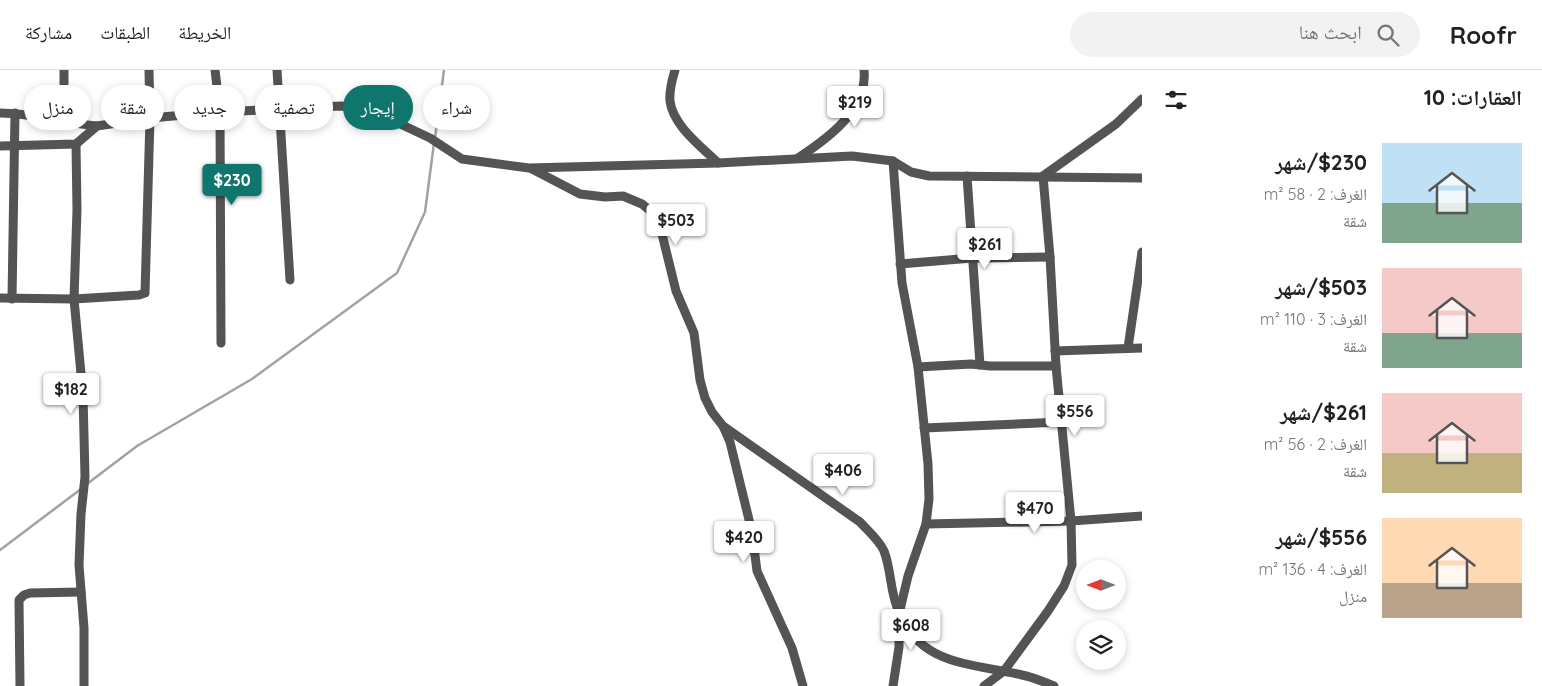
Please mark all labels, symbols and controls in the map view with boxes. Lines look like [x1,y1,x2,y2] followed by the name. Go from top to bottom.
[1070,12,1420,57] search box
[1299,20,1362,44] text: ابحث هنا
[1450,20,1517,50] text: Roofr
[25,21,72,44] text: مشاركة
[100,21,150,44] text: الطبقات
[178,21,231,44] text: الخريطة
[1374,21,1402,49] icon: search
[1424,84,1522,110] text: العقارات: 10
[24,85,91,130] chip: منزل
[101,85,164,130] chip: شقة
[174,85,245,130] chip: جديد
[255,85,333,130] chip: تصفية
[343,85,413,130] chip: إيجار
[423,85,490,130] chip: شراء
[825,85,885,128] pin: $219
[1162,86,1190,114] icon: filters
[838,92,872,112] text: $219
[1275,149,1367,175] text: $230/شهر
[1422,163,1482,223] icon: home
[202,164,262,206] pin: $230
[213,170,251,190] text: $230
[1264,184,1367,204] text: الغرف: 2 · 58 m²
[646,204,706,246] pin: $503
[657,210,695,230] text: $503
[1343,211,1367,231] text: شقة
[955,228,1015,270] pin: $261
[968,234,1002,254] text: $261
[1275,274,1367,300] text: $503/شهر
[1422,288,1482,348] icon: home
[1260,309,1367,329] text: الغرف: 3 · 110 m²
[1343,336,1367,356] text: شقة
[41,372,101,415] pin: $182
[54,379,88,399] text: $182
[1045,394,1105,437] pin: $556
[1280,399,1367,425] text: $261/شهر
[1057,401,1093,421] text: $556
[1422,413,1482,473] icon: home
[1264,434,1367,454] text: الغرف: 2 · 56 m²
[813,454,873,496] pin: $406
[824,460,862,480] text: $406
[1343,461,1367,481] text: شقة
[1005,492,1065,534] pin: $470
[1016,498,1054,518] text: $470
[714,520,774,563] pin: $420
[1275,524,1367,550] text: $556/شهر
[725,527,763,547] text: $420
[1422,538,1482,598] icon: home
[1259,559,1367,579] text: الغرف: 4 · 136 m²
[1076,560,1126,610] north arrow
[1076,560,1126,670] map controls
[1339,586,1367,606] text: منزل
[881,608,941,651] pin: $608
[893,615,930,635] text: $608
[1076,620,1126,670] button: layers

